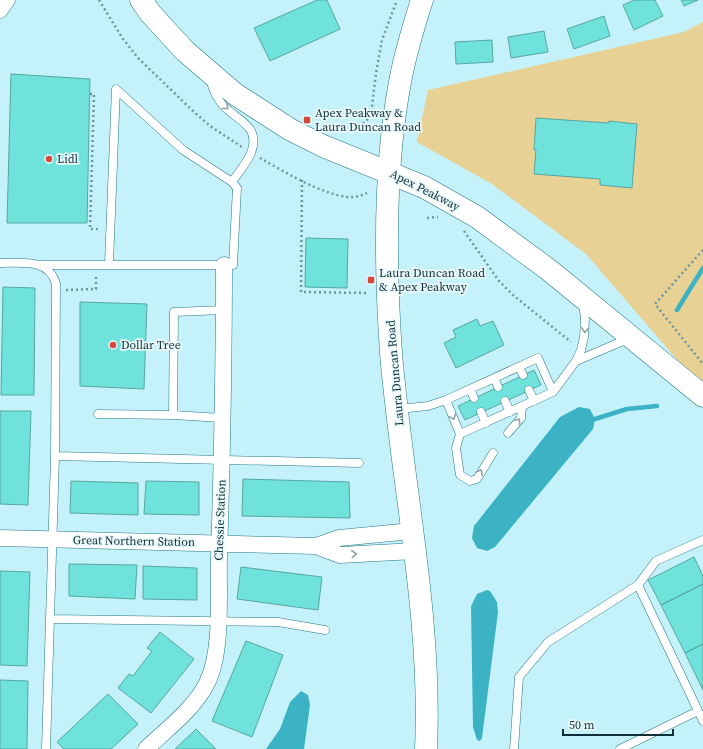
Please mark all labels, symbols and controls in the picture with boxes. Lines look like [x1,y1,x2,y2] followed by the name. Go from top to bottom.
[222,103,229,110] one-way arrow
[315,105,421,135] place label: Apex Peakway & Laura Duncan Road
[302,115,312,125] marker: Apex Peakway & Laura Duncan Road
[57,151,79,167] place label: Lidl
[44,154,54,164] marker: Lidl
[387,166,463,215] street label: Apex Peakway
[379,265,485,295] place label: Laura Duncan Road & Apex Peakway
[366,275,376,285] marker: Laura Duncan Road & Apex Peakway
[382,319,408,427] street label: Laura Duncan Road
[580,327,589,333] one-way arrow
[121,337,181,353] place label: Dollar Tree
[108,340,118,350] marker: Dollar Tree
[449,414,457,421] one-way arrow
[513,418,521,425] one-way arrow
[475,469,483,476] one-way arrow
[211,479,229,561] street label: Chessie Station
[73,532,195,550] street label: Great Northern Station
[351,550,357,559] one-way arrow
[563,711,673,737] scale bar
[569,717,595,733] text: 50 m

